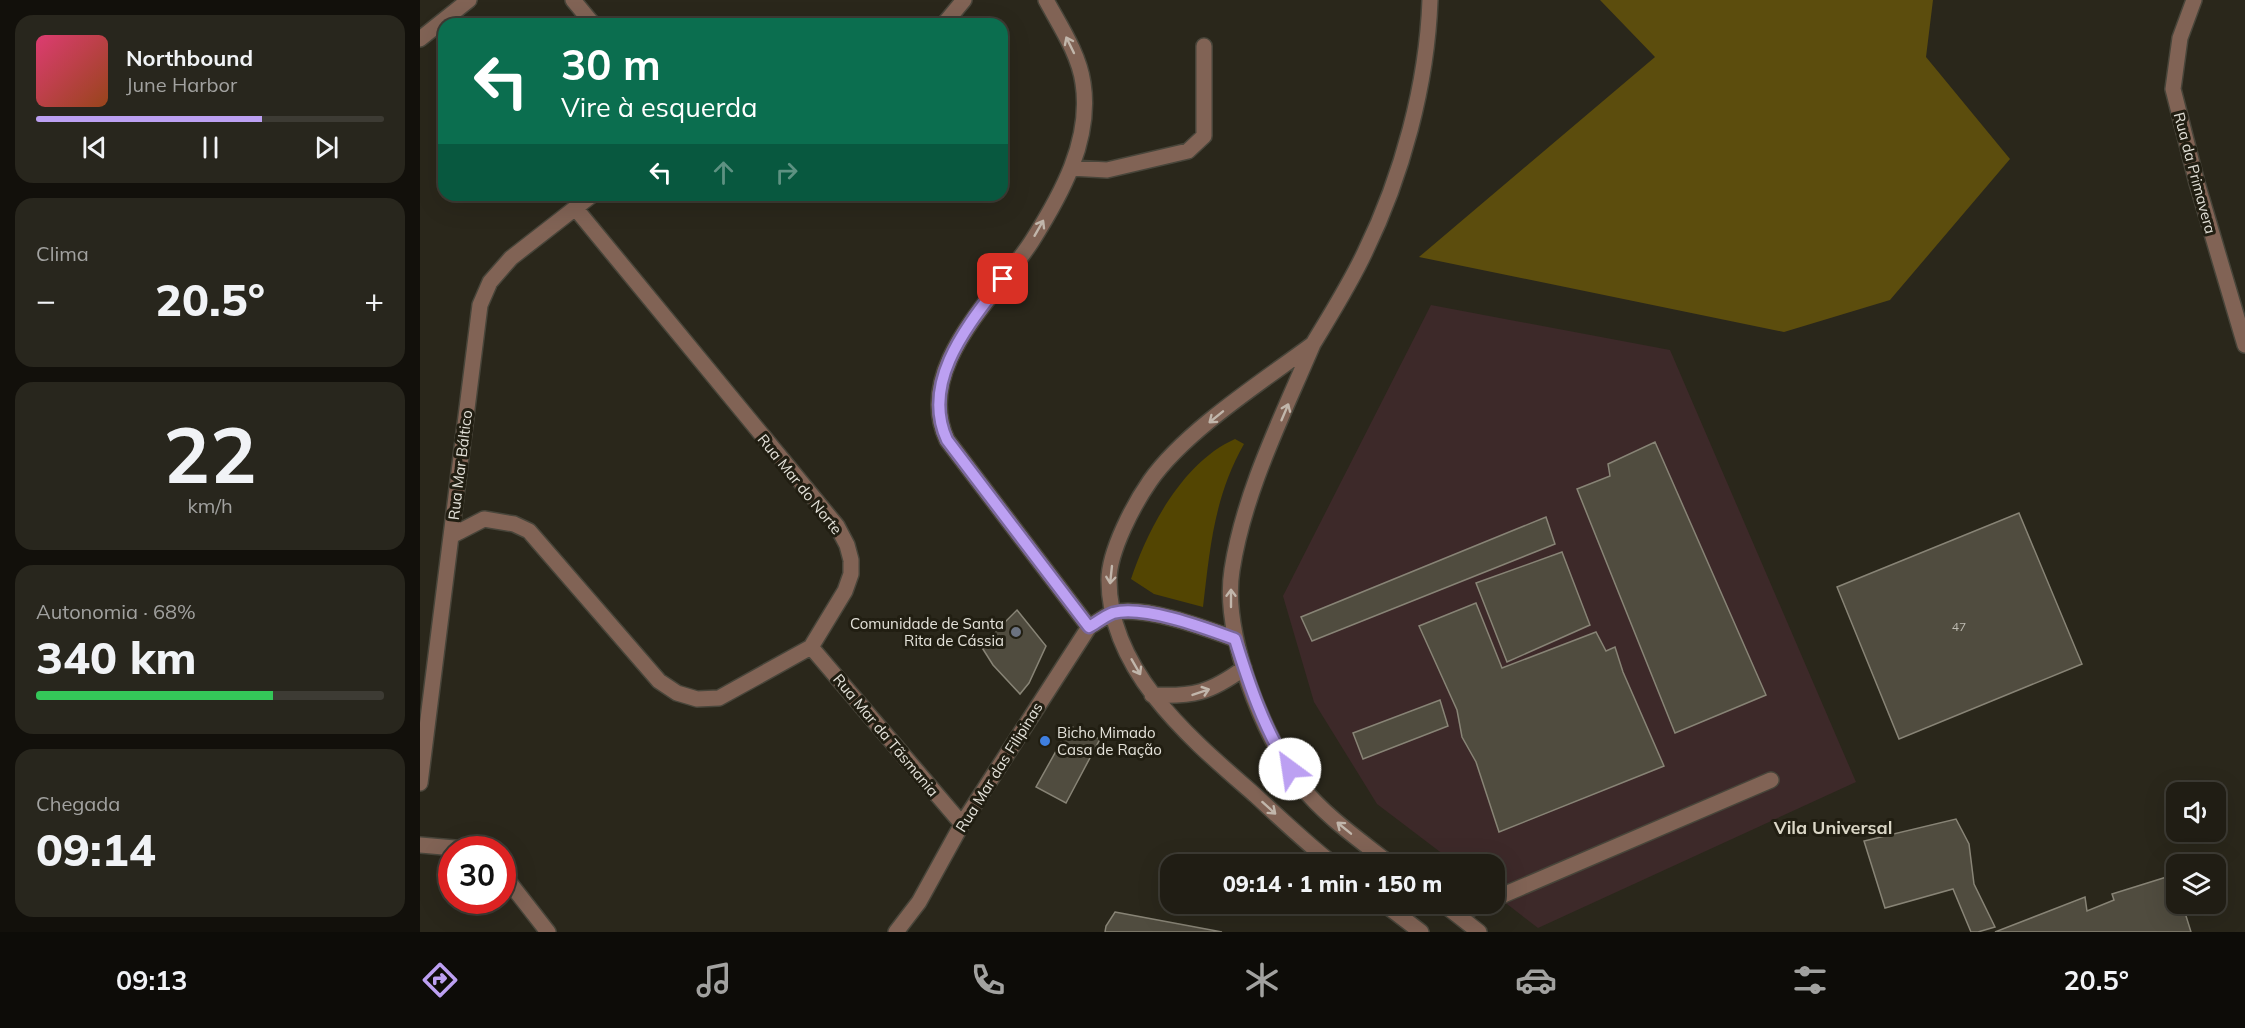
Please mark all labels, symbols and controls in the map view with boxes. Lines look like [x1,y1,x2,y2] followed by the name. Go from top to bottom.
[1063,37,1075,55] one-way arrow
[561,38,661,91] text: 30 m
[462,42,540,120] icon: left
[126,44,253,72] text: Northbound
[126,72,237,97] text: June Harbor
[561,90,757,124] text: Vire à esquerda
[2170,110,2220,236] street label: Rua da Primavera
[78,131,111,164] icon: previous
[194,131,227,164] icon: pause
[310,131,343,164] icon: next
[644,156,677,189] icon: left
[707,156,740,189] icon: ahead
[770,156,803,189] icon: right
[1033,220,1045,237] one-way arrow
[36,241,89,266] text: Clima
[977,253,1028,304] pin
[986,262,1019,295] icon: arrive
[155,271,265,327] text: 20.5°
[36,279,56,320] text: −
[364,279,384,320] text: +
[1280,403,1291,422] one-way arrow
[163,405,257,503] text: 22
[444,409,476,521] street label: Rua Mar Báltico
[1208,411,1224,424] one-way arrow
[754,430,846,538] street label: Rua Mar do Norte
[187,493,233,518] text: km/h
[1105,565,1116,585] one-way arrow
[1225,589,1237,608] one-way arrow
[36,599,196,624] text: Autonomia · 68%
[850,614,1004,650] place label: Comunidade de Santa Rita de Cássia
[1952,619,1966,634] house number: 47
[1009,625,1023,639] marker: Comunidade de Santa Rita de Cássia
[36,629,197,685] text: 340 km
[1130,658,1142,675] one-way arrow
[829,670,943,800] street label: Rua Mar da Tãsmania
[1191,685,1210,696] one-way arrow
[951,699,1047,835] street label: Rua Mar das Filipinas
[1057,723,1162,759] place label: Bicho Mimado Casa de Ração
[1038,734,1052,748] marker: Bicho Mimado Casa de Ração
[1258,737,1322,801] position arrow
[2166,782,2226,914] map controls
[2166,782,2226,842] button: sound
[36,791,120,816] text: Chegada
[1261,801,1276,815] one-way arrow
[1773,816,1892,839] district label: Vila Universal
[36,821,156,877] text: 09:14
[1336,821,1352,834] one-way arrow
[438,836,516,914] speed limit sign: 30
[2166,854,2226,914] button: layers
[1223,870,1442,898] text: 09:14 · 1 min · 150 m
[419,959,461,1001] icon: directions
[693,959,735,1001] icon: music
[967,959,1009,1001] icon: phone
[1241,959,1283,1001] icon: climate
[1515,959,1557,1001] icon: car
[1789,959,1831,1001] icon: filters
[116,963,187,997] text: 09:13
[2063,963,2129,997] text: 20.5°

